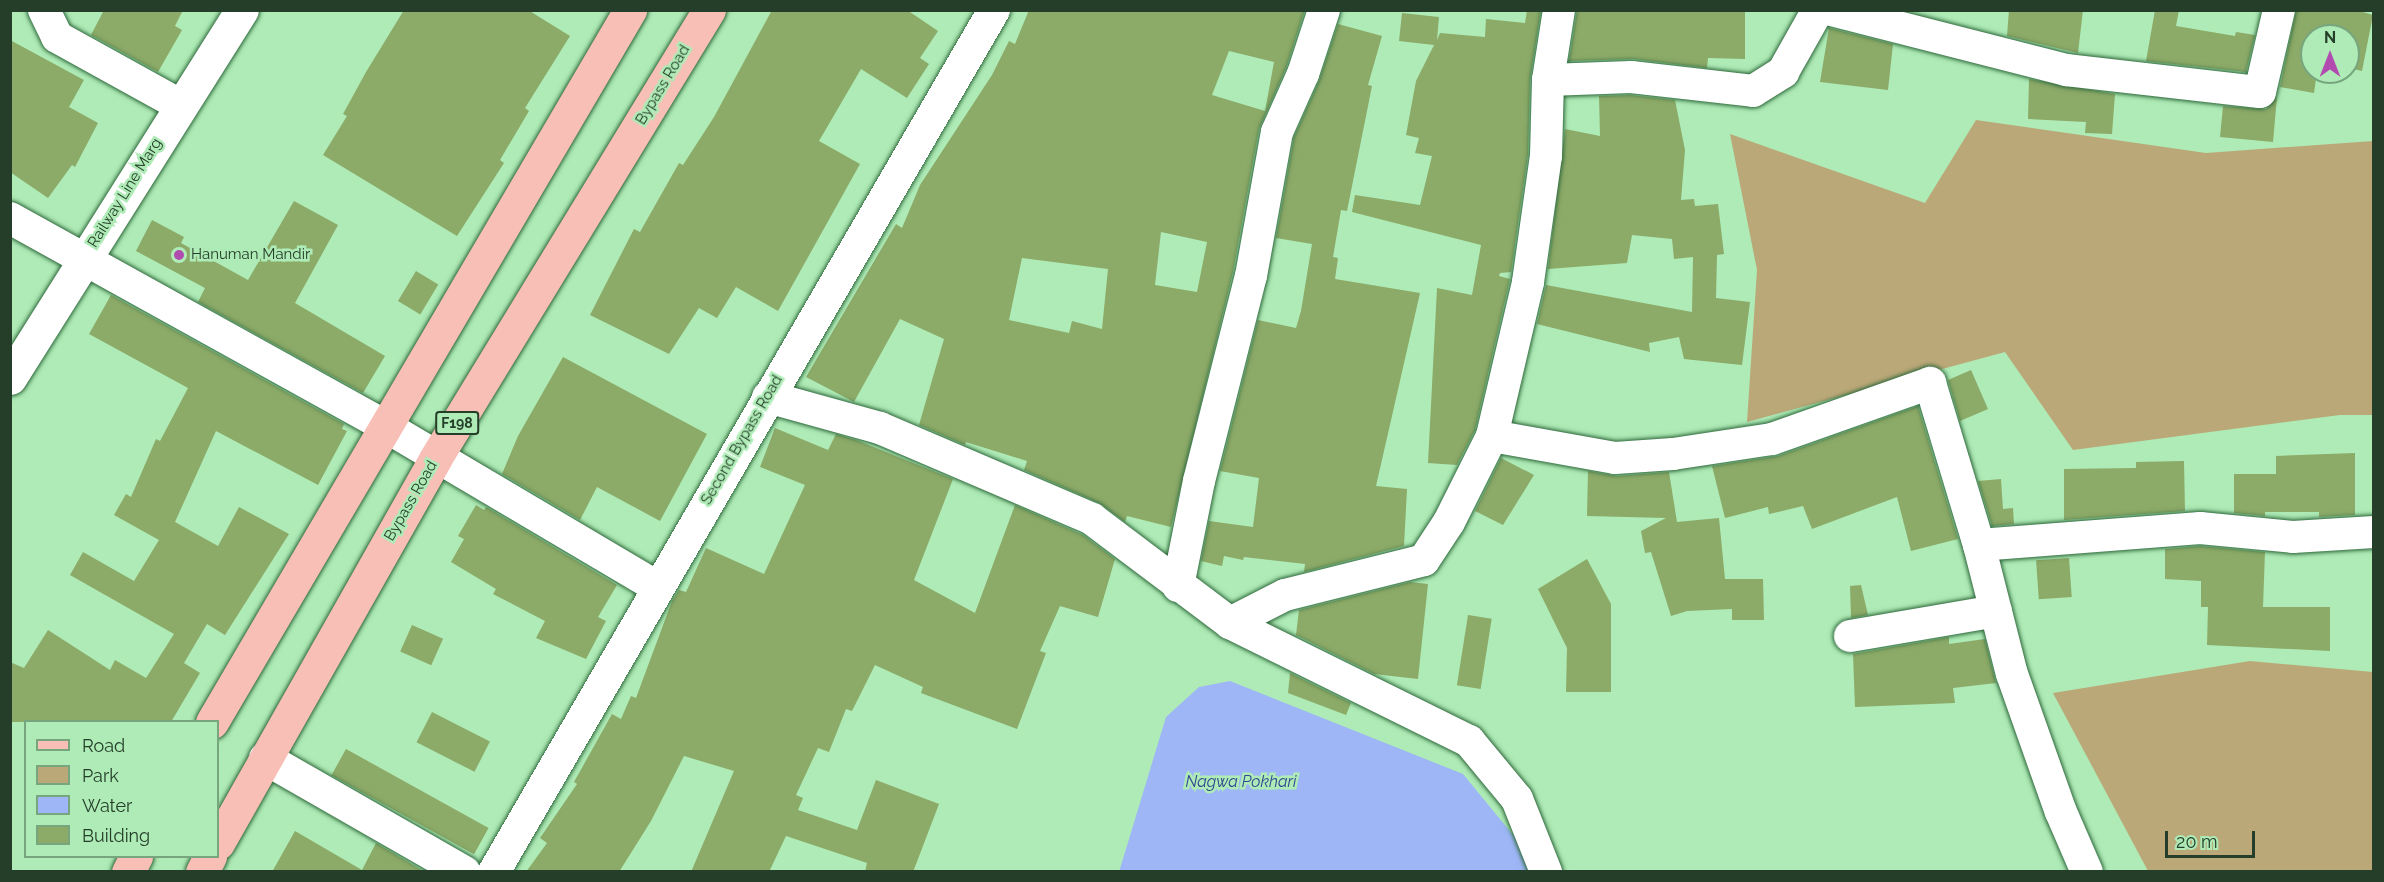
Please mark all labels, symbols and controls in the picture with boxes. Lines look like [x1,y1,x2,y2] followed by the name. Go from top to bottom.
[2300,24,2360,84] north arrow
[2324,28,2336,47] text: N
[632,42,694,128] street label: Bypass Road
[84,135,166,251] street label: Railway Line Marg
[191,246,310,264] place label: Hanuman Mandir
[172,248,186,262] marker: Hanuman Mandir
[698,372,786,508] street label: Second Bypass Road
[434,412,480,434] road number: F198
[381,458,441,544] street label: Bypass Road
[24,720,219,858] legend
[82,735,125,756] text: Road
[82,765,119,786] text: Park
[1186,772,1296,792] water label: Nagwa Pokhari
[82,795,132,816] text: Water
[2168,819,2258,857] scale bar
[82,825,150,846] text: Building
[2176,831,2218,852] text: 20 m

